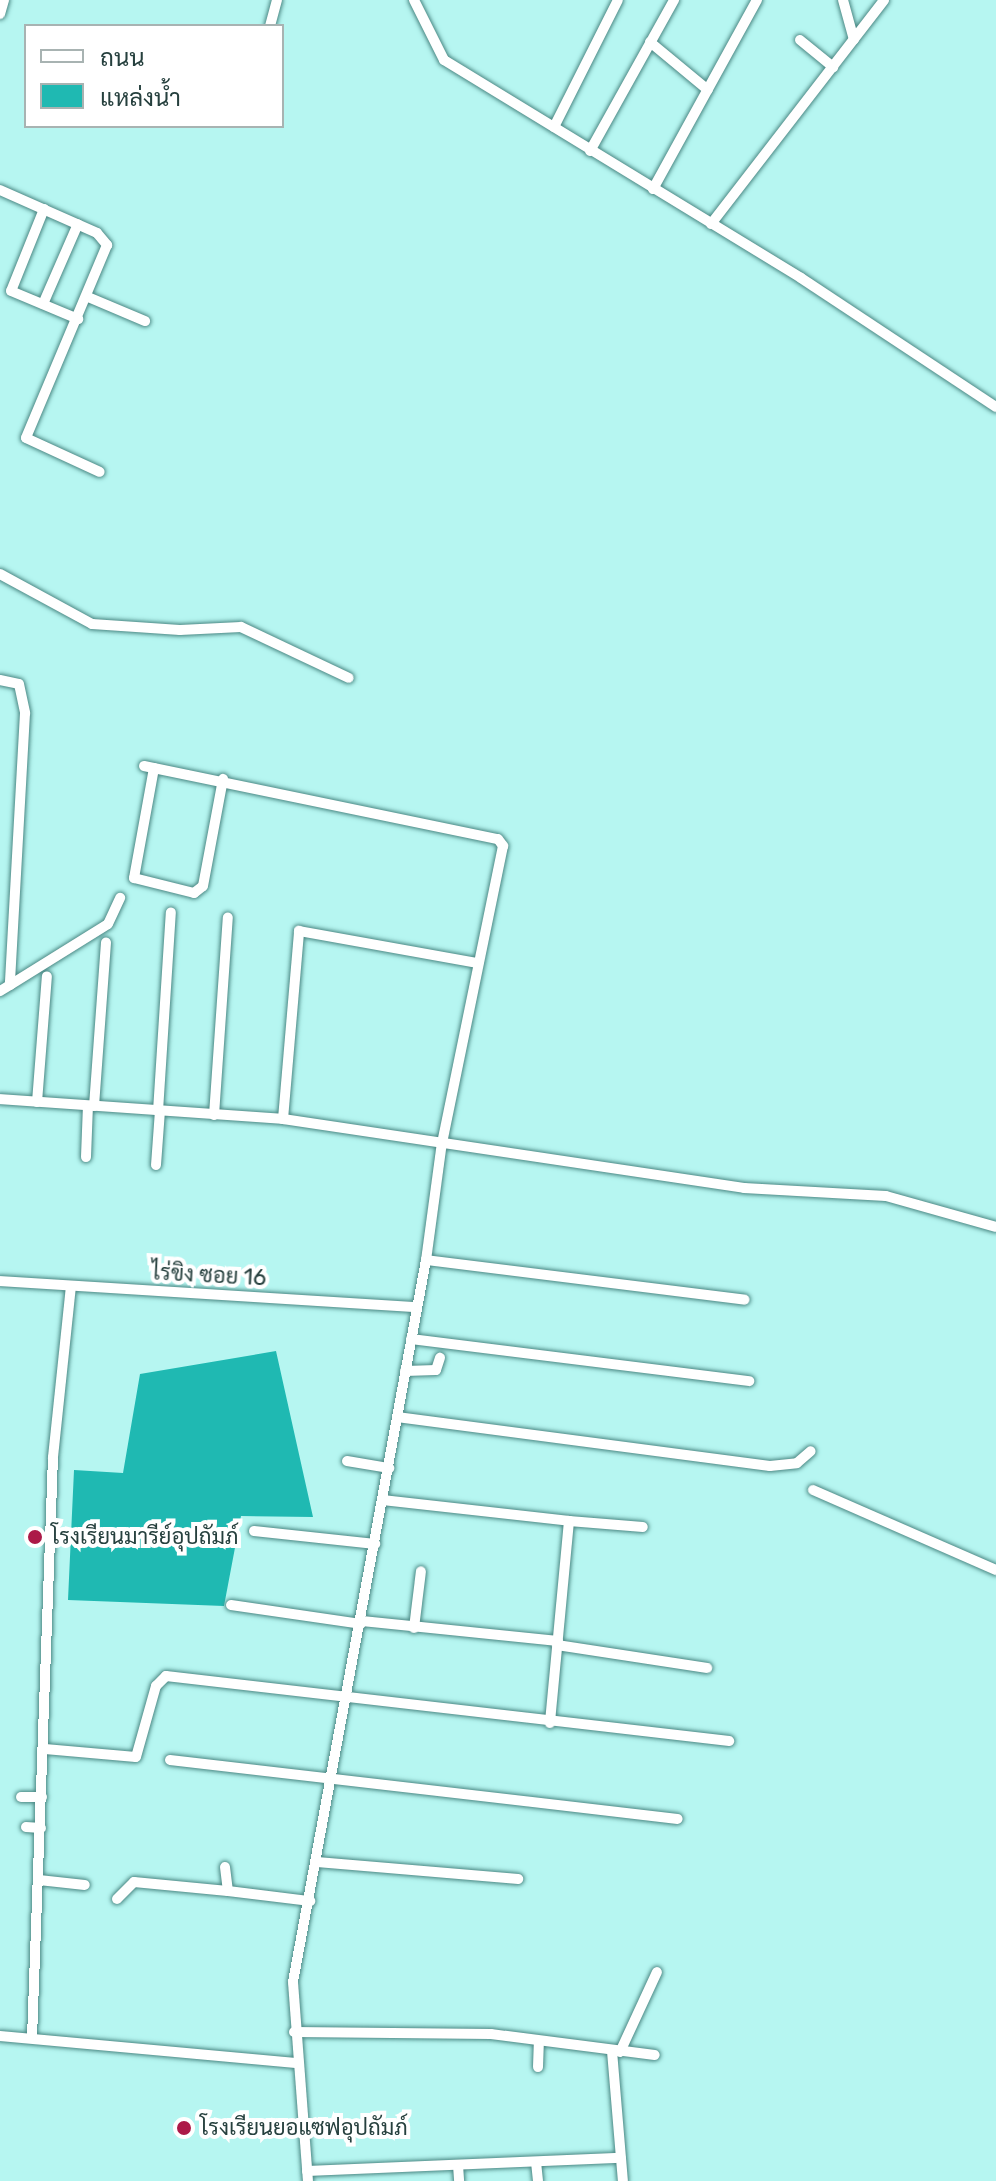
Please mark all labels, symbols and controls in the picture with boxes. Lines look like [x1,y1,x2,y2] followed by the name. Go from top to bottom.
[24,24,284,128] legend
[100,44,145,72] text: ถนน
[100,84,181,112] text: แหล่งน้ำ
[151,1259,267,1291] street label: ไร่ขิง ซอย 16
[51,1524,239,1550] place label: โรงเรียนมารีย์อุปถัมภ์
[26,1528,44,1546] marker: โรงเรียนมารีย์อุปถัมภ์
[200,2115,408,2141] place label: โรงเรียนยอแซฟอุปถัมภ์
[175,2119,193,2137] marker: โรงเรียนยอแซฟอุปถัมภ์

